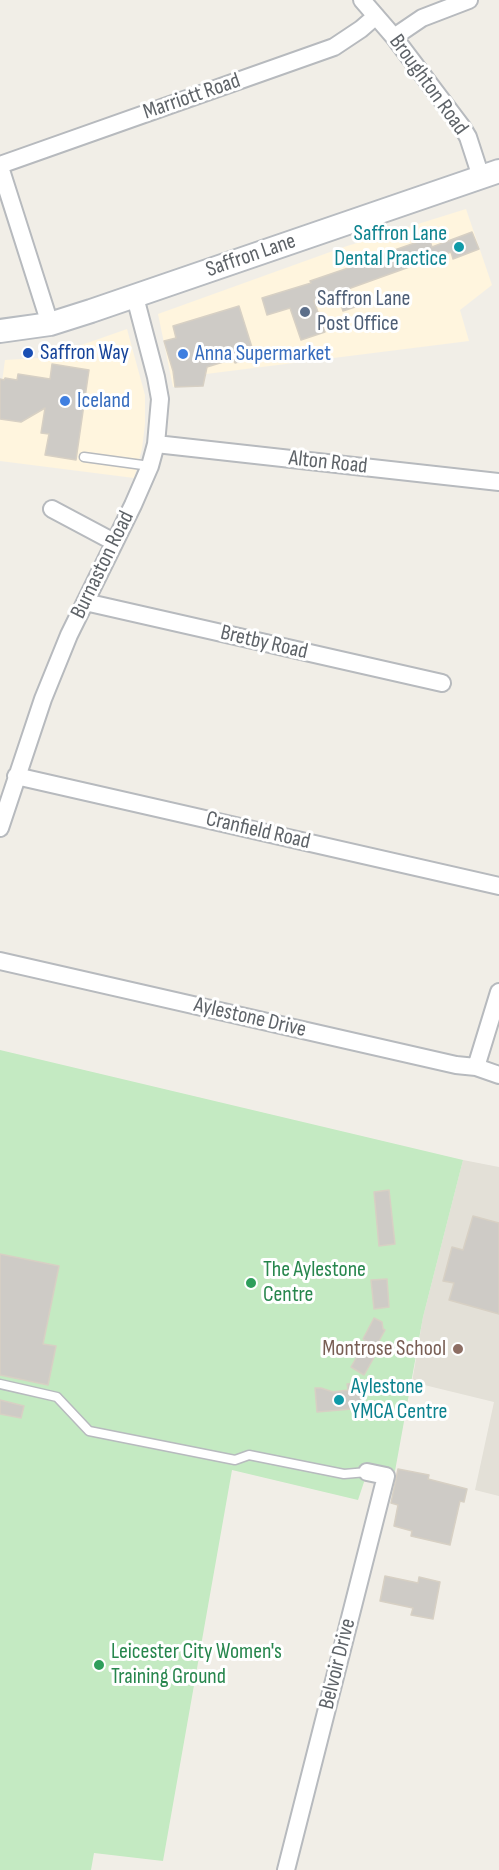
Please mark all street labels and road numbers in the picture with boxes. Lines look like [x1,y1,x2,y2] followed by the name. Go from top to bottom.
[383,30,473,140] street label: Broughton Road
[140,68,244,126] street label: Marriott Road
[203,228,299,284] street label: Saffron Lane
[287,446,369,480] street label: Alton Road
[66,507,140,623] street label: Burnaston Road
[218,620,310,666] street label: Bretby Road
[203,806,313,856] street label: Cranfield Road
[191,992,309,1044] street label: Aylestone Drive
[314,1616,362,1712] street label: Belvoir Drive

